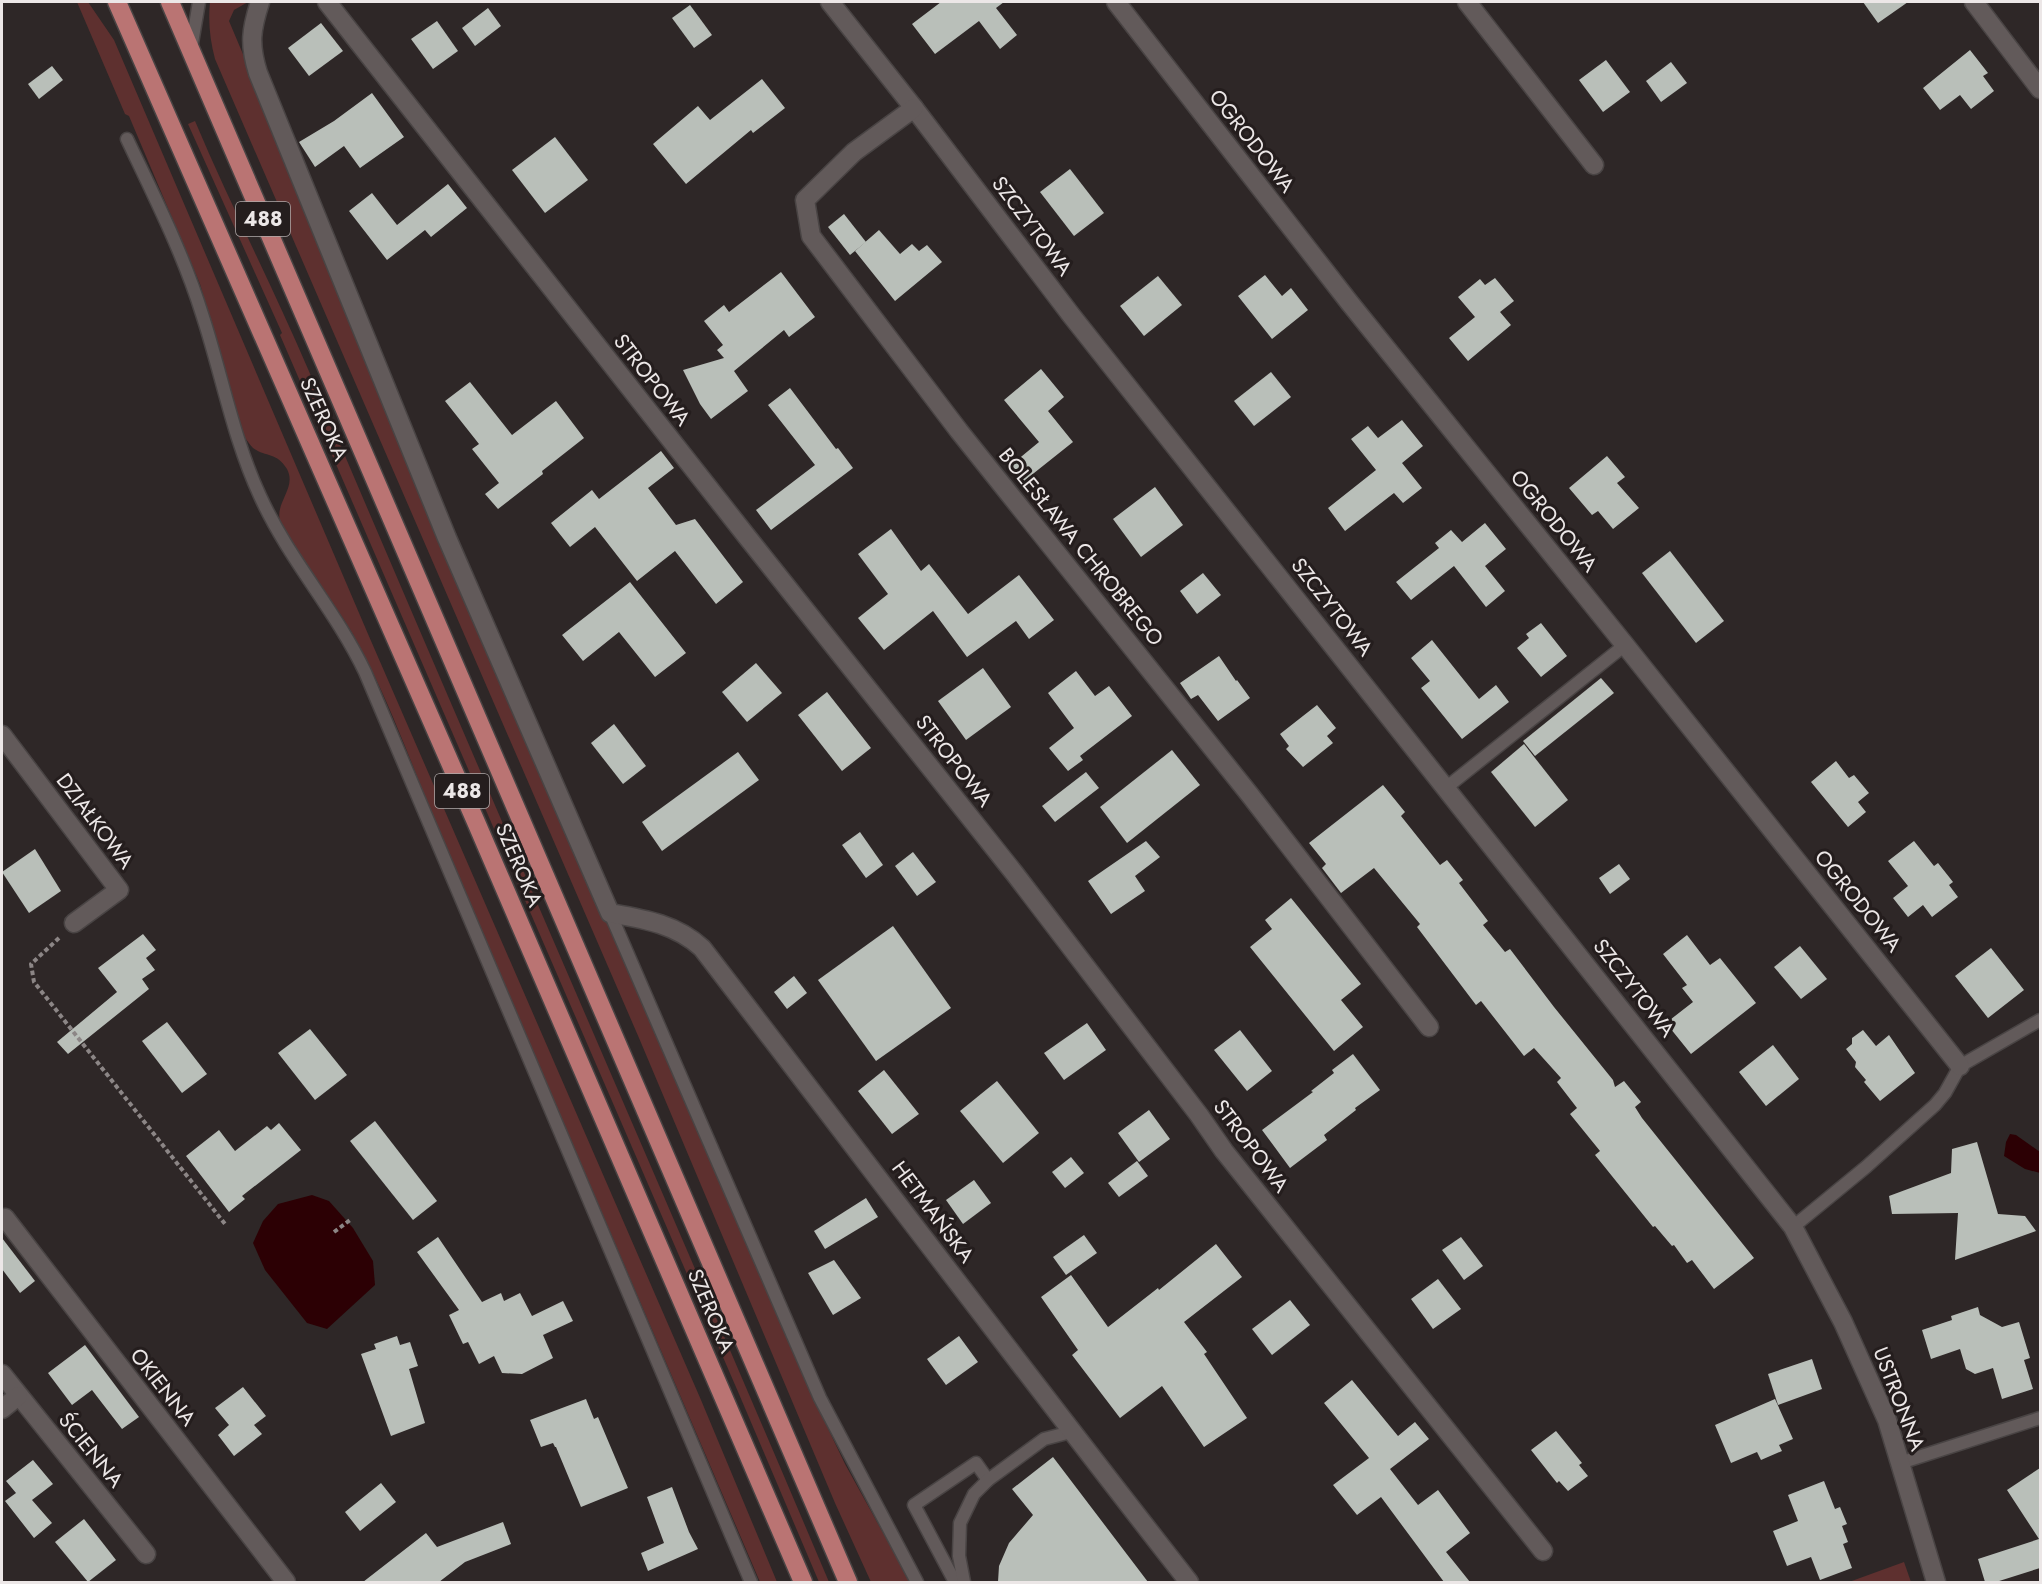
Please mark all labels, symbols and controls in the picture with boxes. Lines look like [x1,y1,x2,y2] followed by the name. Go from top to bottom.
[1202,83,1302,199] street label: OGRODOWA
[985,170,1079,282] street label: SZCZYTOWA
[236,202,290,236] road number: 488
[606,328,698,433] street label: STROPOWA
[292,372,356,466] street label: SZEROKA
[992,442,1170,652] street label: BOLESŁAWA CHROBREGO
[1503,463,1605,579] street label: OGRODOWA
[1284,551,1380,663] street label: SZCZYTOWA
[908,709,1000,814] street label: STROPOWA
[49,767,141,875] street label: DZIAŁKOWA
[435,774,489,808] road number: 488
[488,818,550,912] street label: SZEROKA
[1807,843,1909,959] street label: OGRODOWA
[1586,932,1682,1044] street label: SZCZYTOWA
[1206,1093,1296,1199] street label: STROPOWA
[885,1155,981,1269] street label: HETMAŃSKA
[680,1264,742,1358] street label: SZEROKA
[123,1342,203,1432] street label: OKIENNA
[1865,1343,1933,1455] street label: USTRONNA
[51,1406,131,1494] street label: ŚCIENNA

